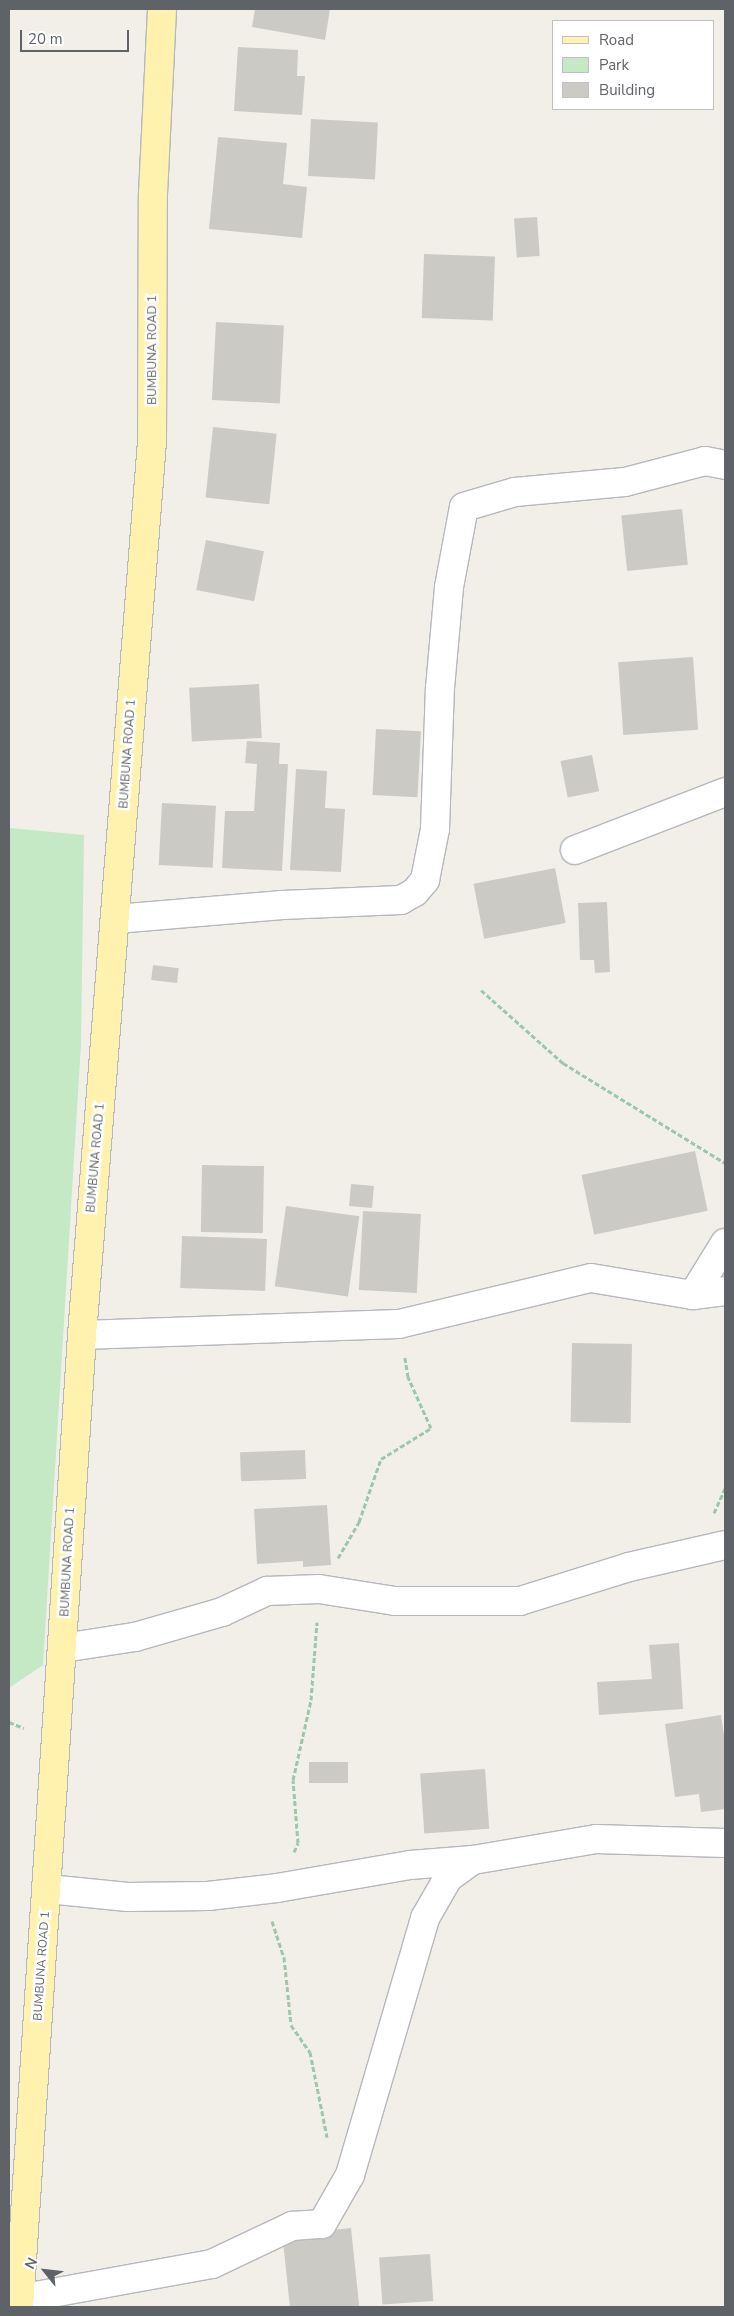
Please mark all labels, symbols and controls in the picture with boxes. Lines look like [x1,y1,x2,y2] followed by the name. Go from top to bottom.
[22,20,131,52] scale bar
[552,20,714,110] legend
[28,29,63,49] text: 20 m
[599,30,634,50] text: Road
[599,55,629,75] text: Park
[599,80,655,100] text: Building
[146,295,160,405] street label: BUMBUNA ROAD 1
[117,699,139,809] street label: BUMBUNA ROAD 1
[84,1103,108,1213] street label: BUMBUNA ROAD 1
[58,1507,78,1617] street label: BUMBUNA ROAD 1
[31,1911,53,2021] street label: BUMBUNA ROAD 1
[20,2246,70,2296] north arrow
[21,2254,42,2273] text: N

